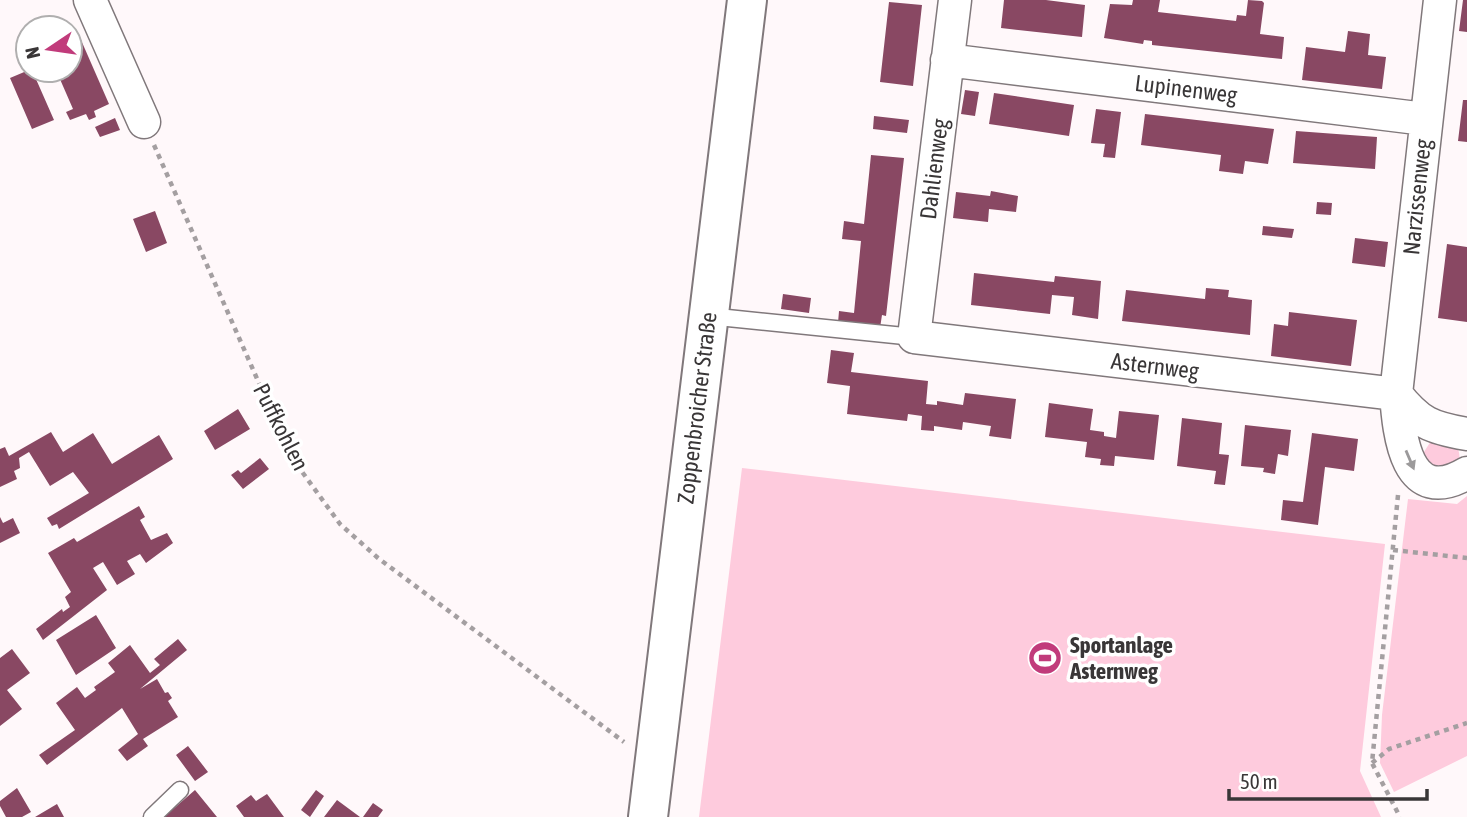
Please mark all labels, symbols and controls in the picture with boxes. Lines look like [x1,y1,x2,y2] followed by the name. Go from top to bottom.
[14,14,84,84] north arrow
[20,45,44,61] text: N
[1133,70,1239,108] street label: Lupinenweg
[915,117,953,221] street label: Dahlienweg
[1398,138,1436,256] street label: Narzissenweg
[672,311,722,505] street label: Zoppenbroicher Straße
[1110,348,1200,384] street label: Asternweg
[248,379,314,475] street label: Puffkohlen
[1404,450,1415,471] one-way arrow
[1069,632,1173,684] place label: Sportanlage Asternweg
[1026,639,1064,677] sports icon: Sportanlage Asternweg
[1229,758,1427,802] scale bar
[1240,769,1278,793] text: 50 m

